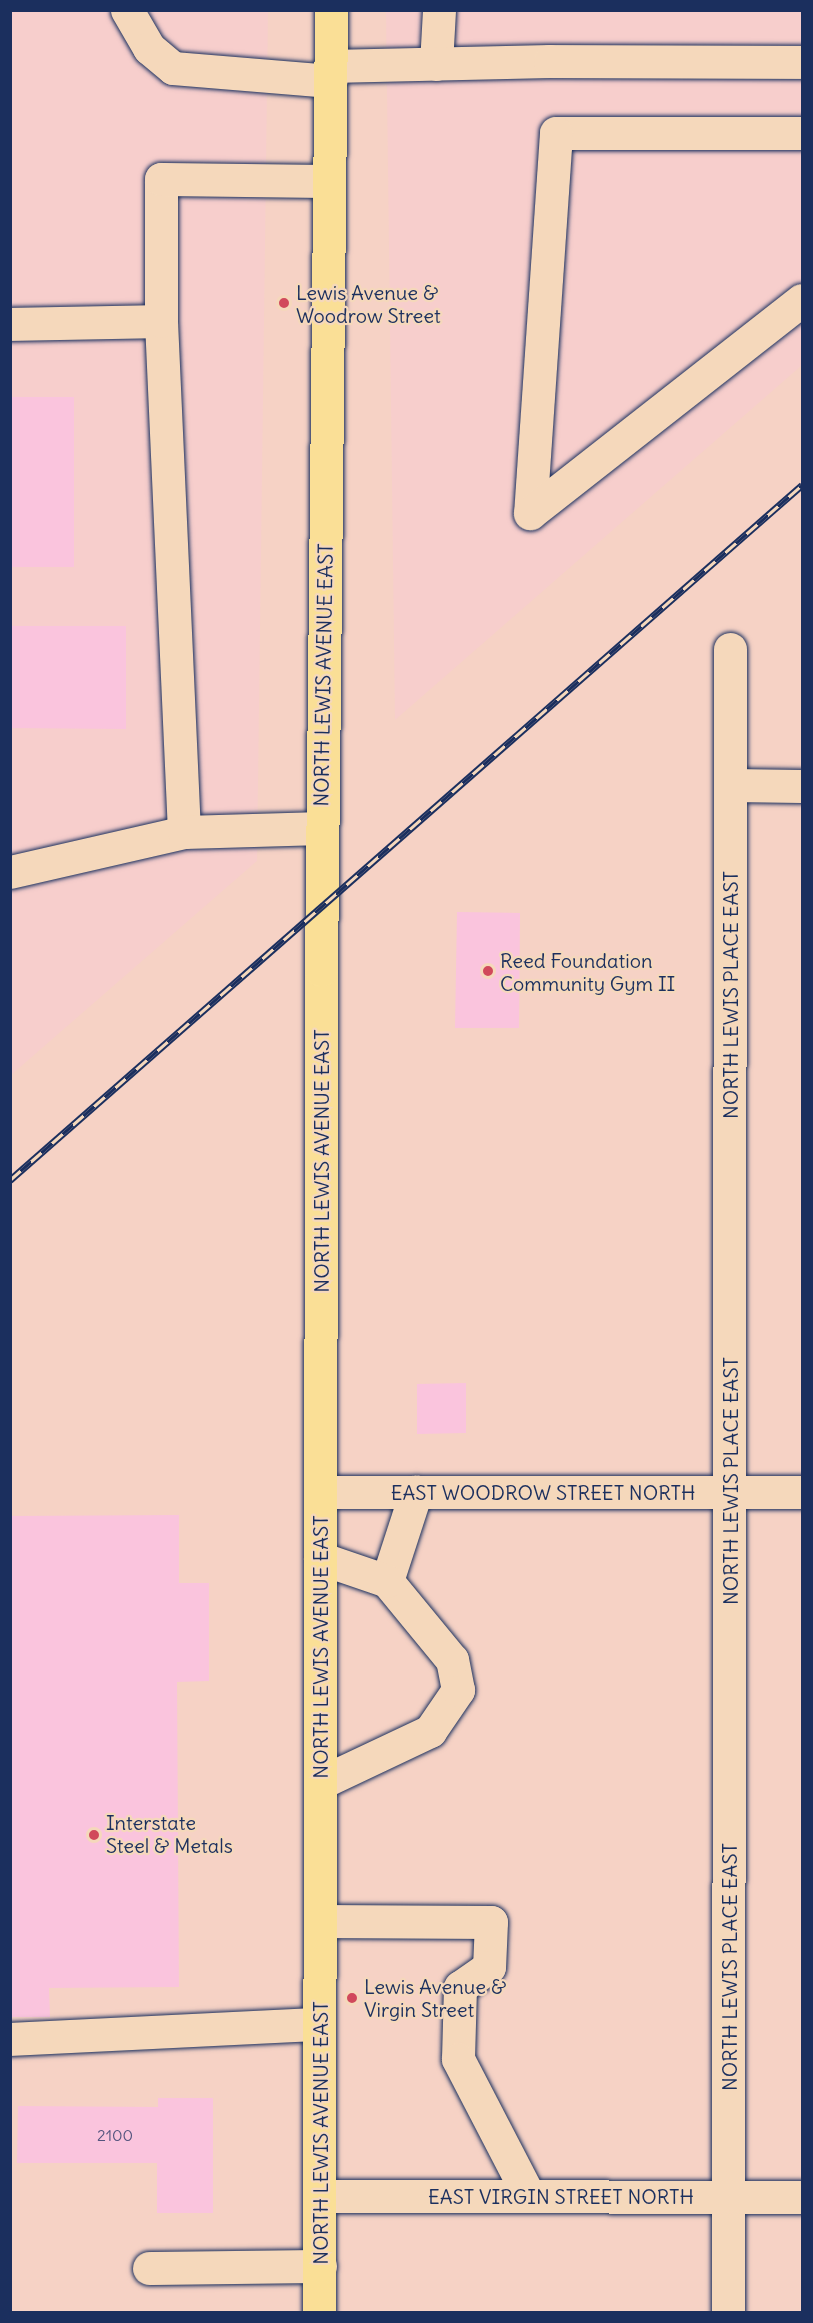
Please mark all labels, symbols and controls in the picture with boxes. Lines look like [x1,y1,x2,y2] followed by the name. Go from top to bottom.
[296,280,441,327] place label: Lewis Avenue & Woodrow Street
[277,296,291,310] marker: Lewis Avenue & Woodrow Street
[309,543,337,807] street label: NORTH LEWIS AVENUE EAST
[718,871,742,1119] street label: NORTH LEWIS PLACE EAST
[500,948,675,995] place label: Reed Foundation Community Gym II
[481,964,495,978] marker: Reed Foundation Community Gym II
[309,1029,333,1293] street label: NORTH LEWIS AVENUE EAST
[718,1357,742,1605] street label: NORTH LEWIS PLACE EAST
[391,1480,695,1504] street label: EAST WOODROW STREET NORTH
[308,1515,332,1779] street label: NORTH LEWIS AVENUE EAST
[106,1811,233,1858] place label: Interstate Steel & Metals
[87,1828,101,1842] marker: Interstate Steel & Metals
[717,1843,741,2091] street label: NORTH LEWIS PLACE EAST
[364,1974,506,2021] place label: Lewis Avenue & Virgin Street
[345,1991,359,2005] marker: Lewis Avenue & Virgin Street
[308,2001,332,2265] street label: NORTH LEWIS AVENUE EAST
[97,2125,133,2145] house number: 2100
[428,2184,694,2208] street label: EAST VIRGIN STREET NORTH

